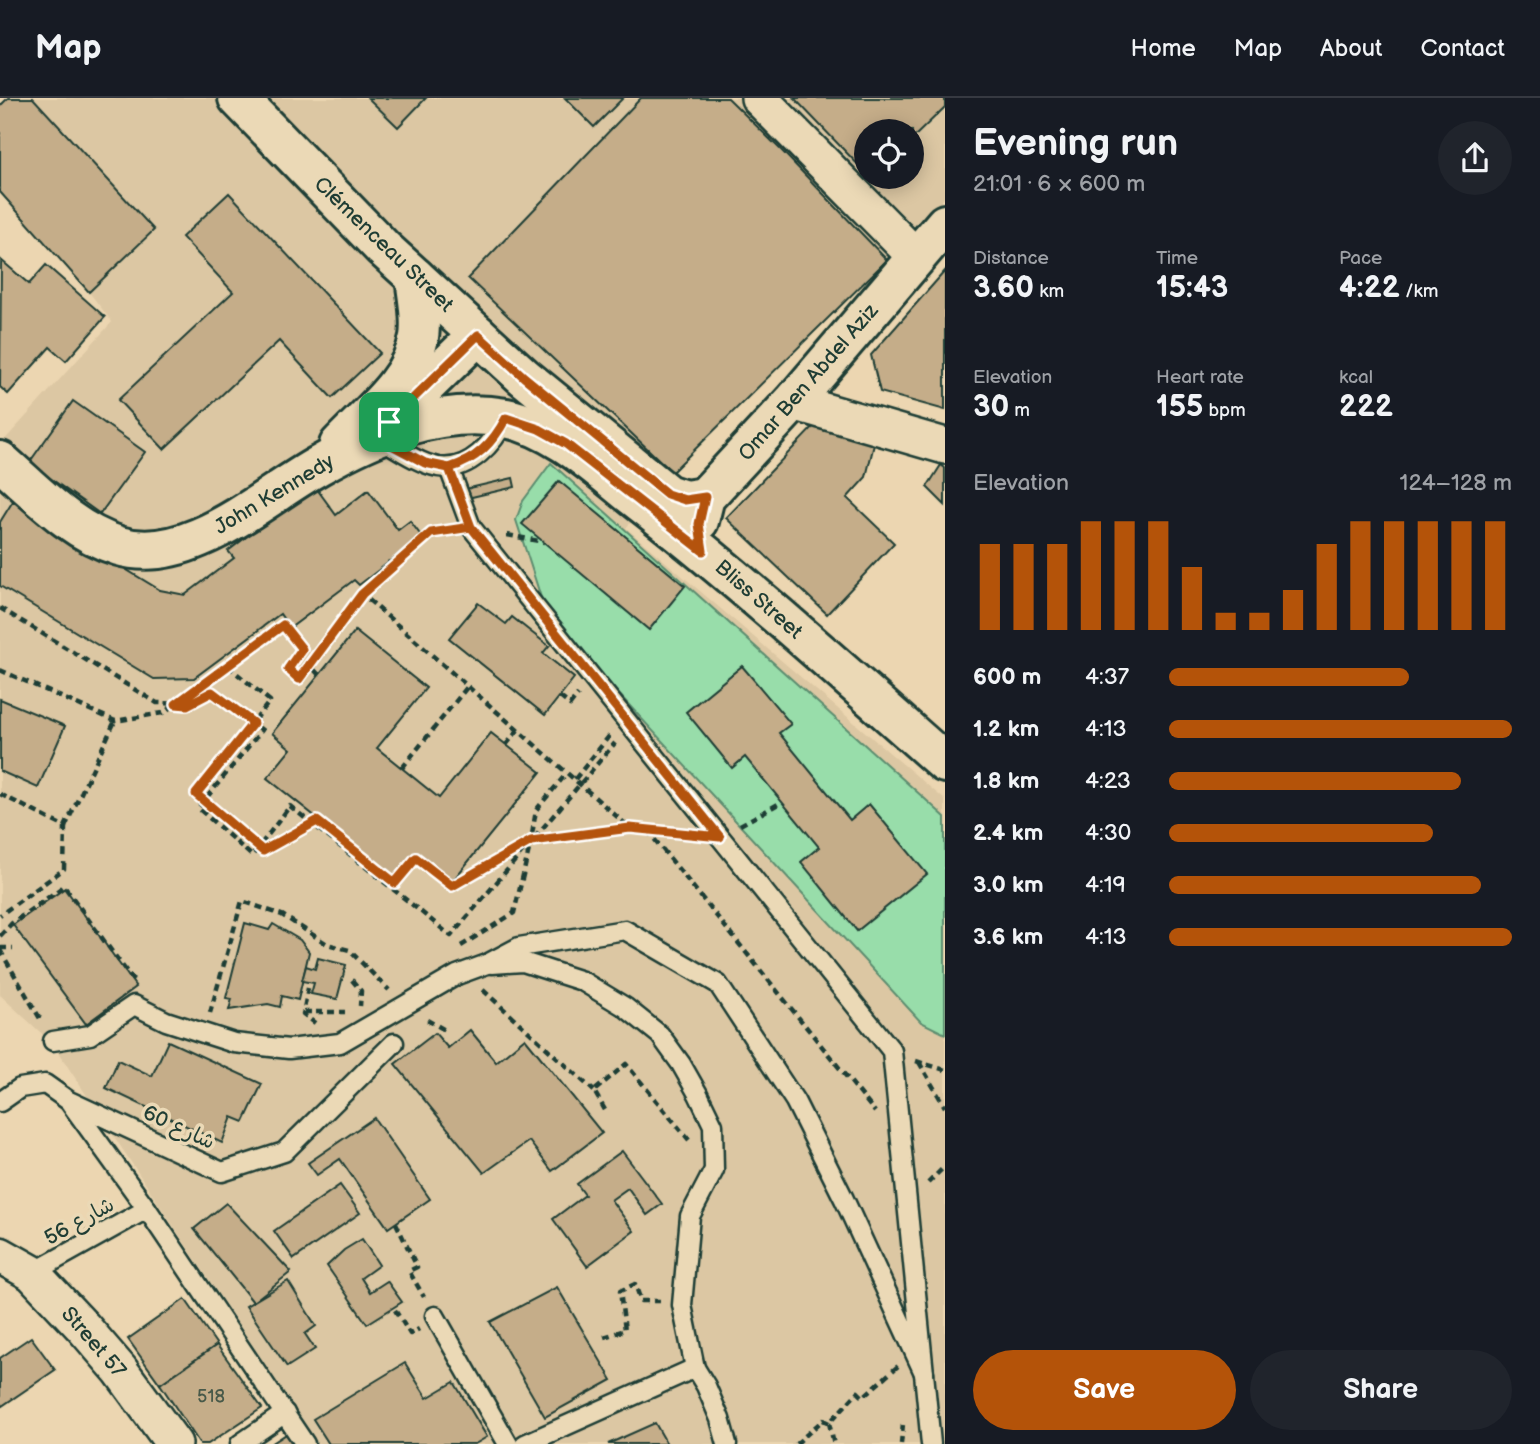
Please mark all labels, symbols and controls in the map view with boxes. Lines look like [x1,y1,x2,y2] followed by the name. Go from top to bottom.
[35,28,101,68] text: Map
[1131,34,1196,63] text: Home
[1234,34,1282,63] text: Map
[1320,34,1382,63] text: About
[1420,34,1505,63] text: Contact
[854,119,924,189] map controls
[854,119,924,189] button: locate
[973,121,1178,166] text: Evening run
[1438,121,1512,195] button: share
[973,170,1145,198] text: 21:01 · 6 × 600 m
[309,171,459,318] street label: Clémenceau Street
[973,247,1049,270] text: Distance
[1156,247,1198,270] text: Time
[1339,247,1382,270] text: Pace
[973,270,1034,306] text: 3.60
[1156,270,1228,306] text: 15:43
[1339,270,1400,306] text: 4:22
[1034,280,1064,303] text: km
[1400,280,1439,303] text: /km
[733,298,884,466] street label: Omar Ben Abdel Aziz
[973,366,1052,389] text: Elevation
[1156,366,1244,389] text: Heart rate
[1339,366,1373,389] text: kcal
[973,389,1009,425] text: 30
[1156,389,1203,425] text: 155
[1339,389,1393,425] text: 222
[359,392,419,452] pin
[1009,399,1030,422] text: m
[1203,399,1246,422] text: bpm
[370,403,408,441] icon: arrive
[210,449,339,540] street label: John Kennedy
[973,469,1069,497] text: Elevation
[1400,469,1512,497] text: 124–128 m
[710,555,808,644] street label: Bliss Street
[973,663,1041,691] text: 600 m
[1085,663,1129,691] text: 4:37
[973,715,1039,743] text: 1.2 km
[1085,715,1127,743] text: 4:13
[973,767,1039,795] text: 1.8 km
[1085,767,1131,795] text: 4:23
[973,819,1043,847] text: 2.4 km
[1085,819,1131,847] text: 4:30
[973,871,1044,899] text: 3.0 km
[1085,871,1126,899] text: 4:19
[973,923,1043,951] text: 3.6 km
[1085,923,1127,951] text: 4:13
[138,1100,219,1157] street label: شارع 60
[40,1192,120,1253] street label: شارع 56
[56,1302,132,1383] street label: Street 57
[973,1350,1236,1430] button: Save
[1250,1350,1512,1430] button: Share
[197,1386,225,1407] house number: 518

